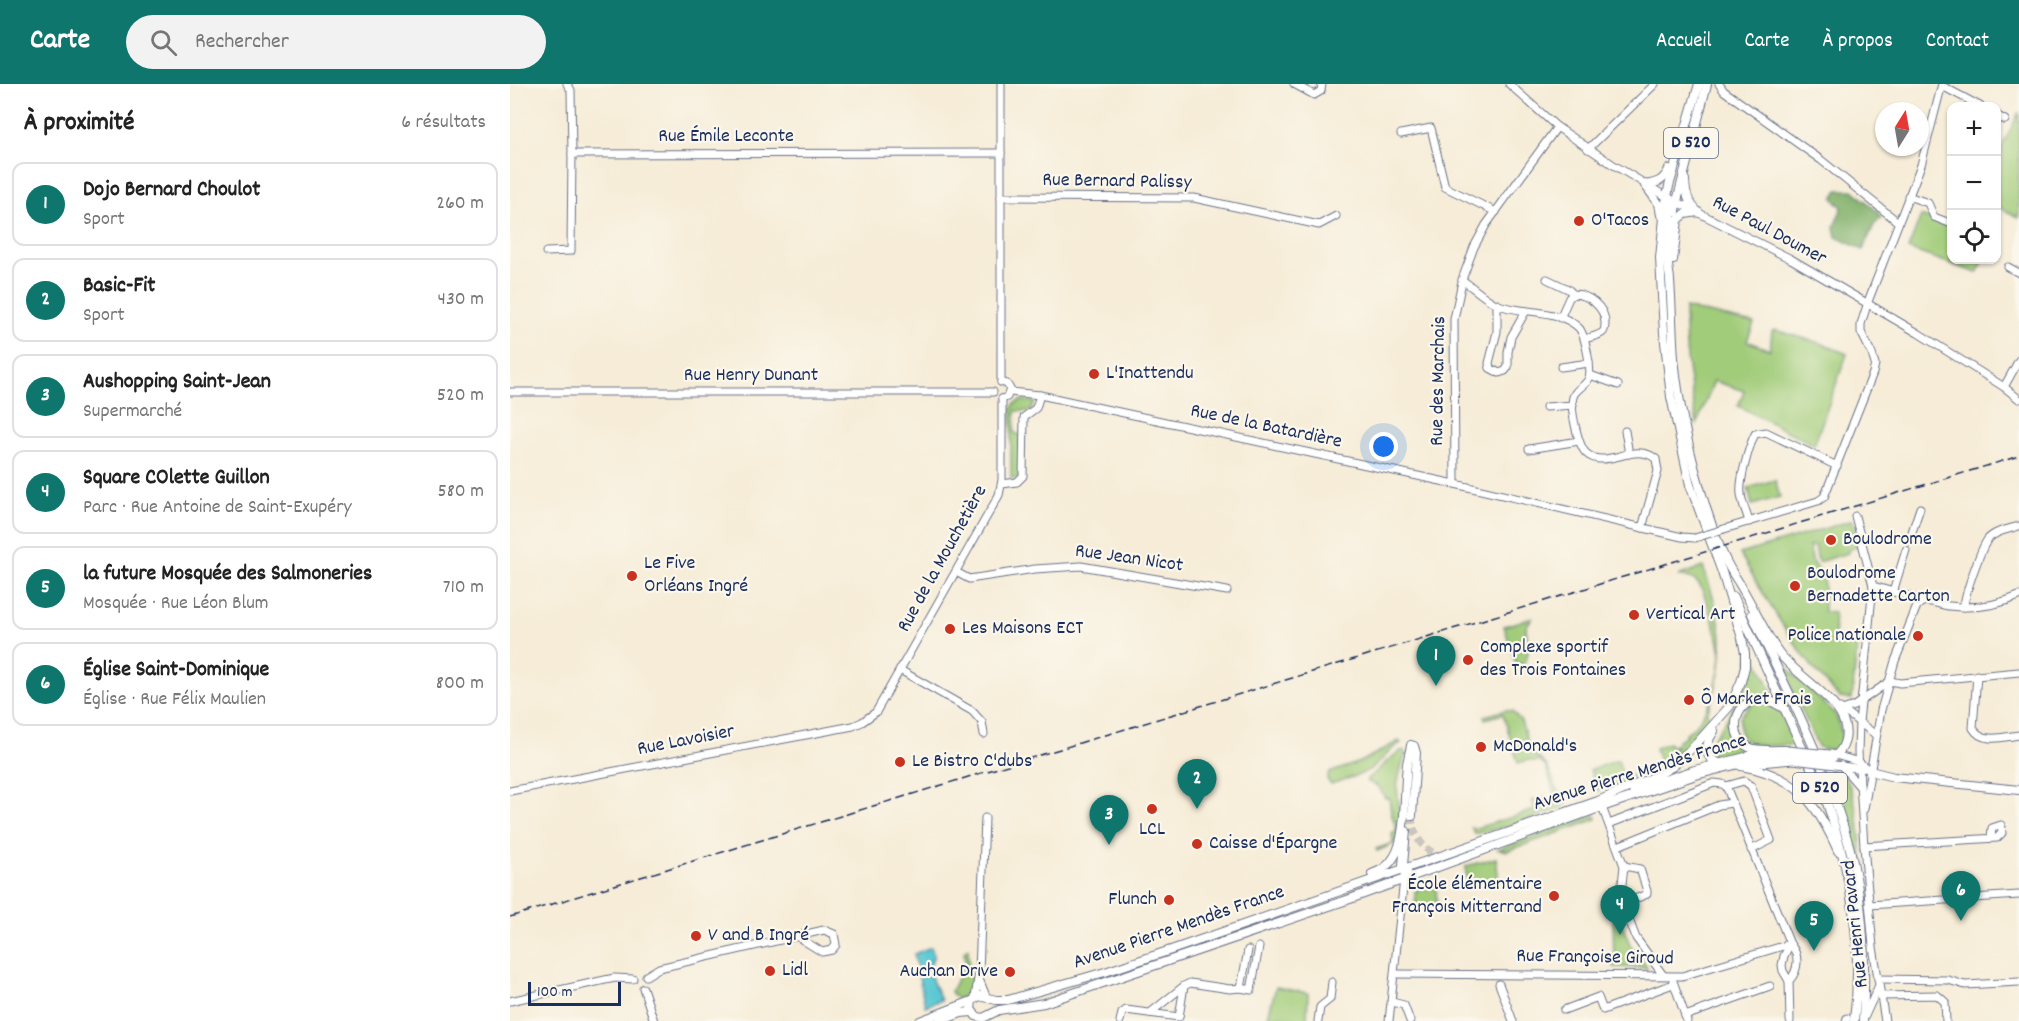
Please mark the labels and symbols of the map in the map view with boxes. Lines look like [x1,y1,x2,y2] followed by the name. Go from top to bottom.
[1875,102,1929,156] north arrow
[658,123,794,151] street label: Rue Émile Leconte
[1664,128,1718,158] road number: D 520
[1042,167,1193,197] street label: Rue Bernard Palissy
[1707,189,1832,273] street label: Rue Paul Doumer
[1591,207,1649,235] place label: O'Tacos
[1572,214,1586,228] marker: O'Tacos
[1424,316,1454,446] street label: Rue des Marchais
[1106,360,1194,388] place label: L'Inattendu
[684,362,818,390] street label: Rue Henry Dunant
[1087,367,1101,381] marker: L'Inattendu
[1188,397,1344,457] street label: Rue de la Batardière
[1369,432,1398,461] your location
[891,480,995,638] street label: Rue de la Mouchetière
[1843,526,1932,554] place label: Boulodrome
[1824,533,1838,547] marker: Boulodrome
[1073,538,1185,580] street label: Rue Jean Nicot
[644,550,748,601] place label: Le Five Orléans Ingré
[1807,560,1950,611] place label: Boulodrome Bernadette Carton
[625,569,639,583] marker: Le Five Orléans Ingré
[1788,579,1802,593] marker: Boulodrome Bernadette Carton
[1646,601,1735,629] place label: Vertical Art
[1627,608,1641,622] marker: Vertical Art
[962,615,1083,643] place label: Les Maisons ECT
[943,622,957,636] marker: Les Maisons ECT
[1787,622,1906,650] place label: Police nationale
[1911,629,1925,643] marker: Police nationale
[1480,634,1626,685] place label: Complexe sportif des Trois Fontaines
[1416,636,1456,686] pin: 1
[1461,653,1475,667] marker: Complexe sportif des Trois Fontaines
[1701,686,1812,714] place label: Ô Market Frais
[1682,693,1696,707] marker: Ô Market Frais
[635,718,738,764] street label: Rue Lavoisier
[1530,727,1750,819] street label: Avenue Pierre Mendès France
[1493,733,1577,761] place label: McDonald's
[1474,740,1488,754] marker: McDonald's
[912,748,1032,776] place label: Le Bistro C'dubs
[893,755,907,769] marker: Le Bistro C'dubs
[1178,760,1216,809] pin: 2
[1793,773,1847,803] road number: D 520
[1090,796,1128,845] pin: 3
[1145,802,1159,816] marker: LCL
[1139,816,1165,844] place label: LCL
[1209,830,1338,858] place label: Caisse d'Épargne
[1190,837,1204,851] marker: Caisse d'Épargne
[1835,859,1877,989] street label: Rue Henri Pavard
[1392,871,1542,922] place label: École élémentaire François Mitterrand
[1942,872,1980,921] pin: 6
[1070,879,1289,977] street label: Avenue Pierre Mendès France
[1108,886,1157,914] place label: Flunch
[1600,886,1640,935] pin: 4
[1547,889,1561,903] marker: École élémentaire François Mitterrand
[1162,893,1176,907] marker: Flunch
[1794,902,1834,951] pin: 5
[708,922,809,950] place label: V and B Ingré
[689,929,703,943] marker: V and B Ingré
[1516,943,1674,973] street label: Rue Françoise Giroud
[782,957,808,985] place label: Lidl
[900,958,998,986] place label: Auchan Drive
[763,964,777,978] marker: Lidl
[1003,965,1017,979] marker: Auchan Drive
[528,979,621,1006] scale bar

